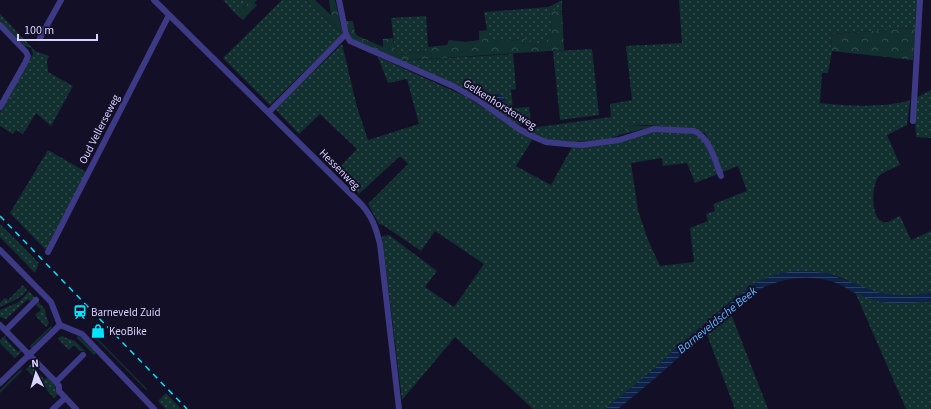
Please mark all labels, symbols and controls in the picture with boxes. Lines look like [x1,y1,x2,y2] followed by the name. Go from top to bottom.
[18,16,97,42] scale bar
[24,22,54,39] text: 100 m
[460,76,540,133] street label: Gelkenhorsterweg
[75,91,124,167] street label: Oud Vellerseweg
[316,146,364,193] street label: Hessenweg
[674,283,761,358] water label: Barneveldsche Beek
[72,304,88,320] station icon: Barneveld Zuid
[91,305,161,320] place label: Barneveld Zuid
[90,323,106,339] shop icon: KeoBike
[109,324,147,339] place label: KeoBike
[16,353,56,393] north arrow
[31,356,39,371] text: N

